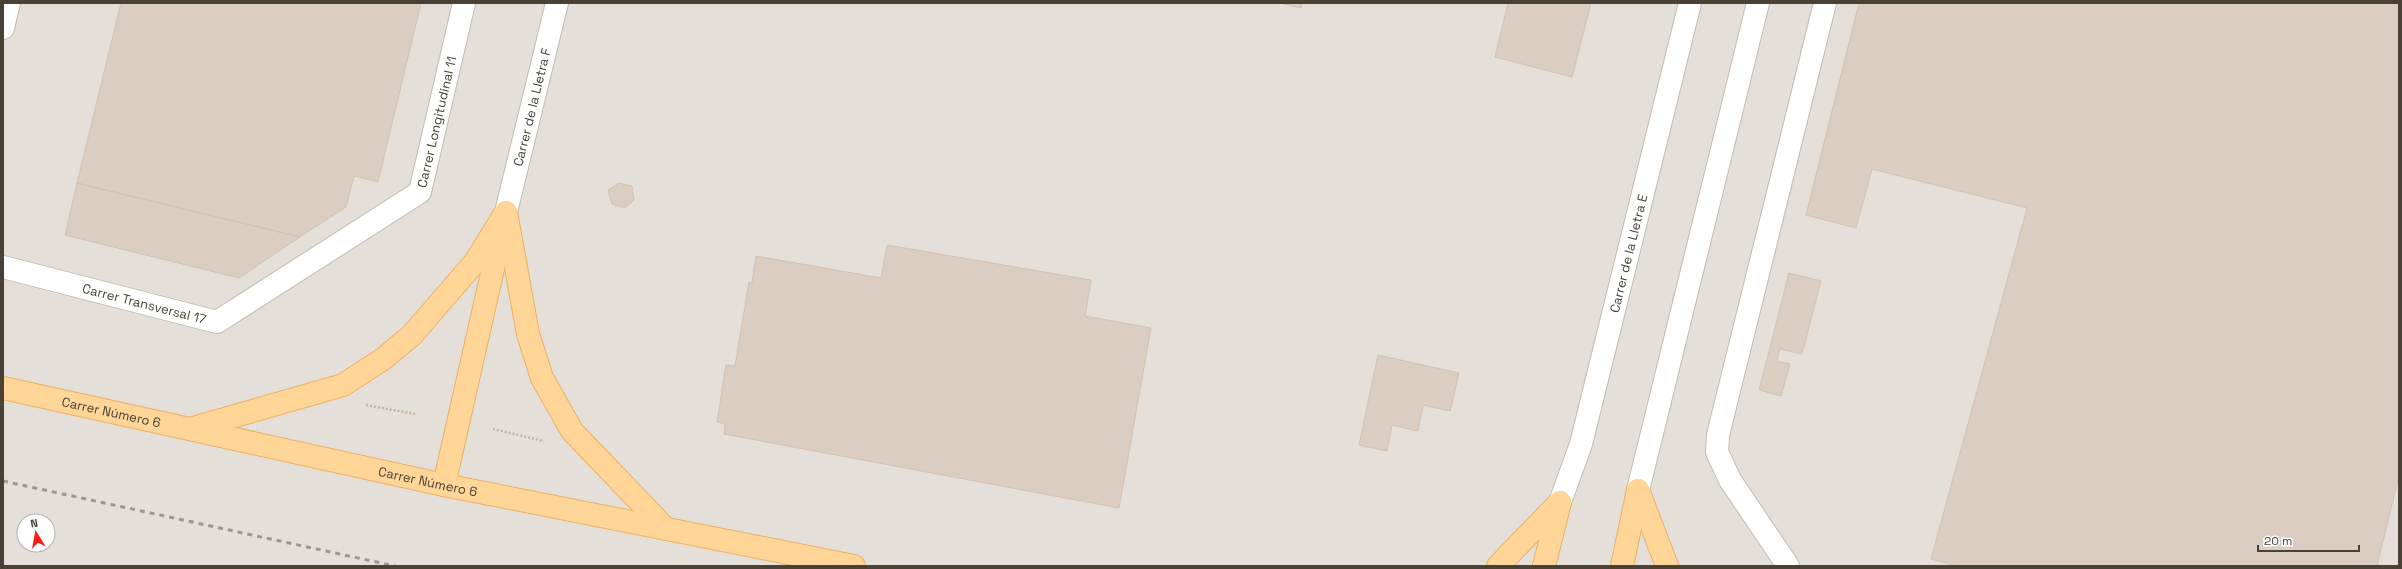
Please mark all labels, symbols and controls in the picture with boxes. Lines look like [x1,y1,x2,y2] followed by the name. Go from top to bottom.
[509,46,555,168] street label: Carrer de la Lletra F
[413,55,460,189] street label: Carrer Longitudinal 11
[1606,193,1651,315] street label: Carrer de la Lletra E
[80,280,208,328] street label: Carrer Transversal 17
[60,393,162,431] street label: Carrer Número 6
[377,463,479,500] street label: Carrer Número 6
[16,513,56,553] north arrow
[29,516,39,531] text: N
[2258,527,2359,553] scale bar
[2264,533,2292,549] text: 20 m

